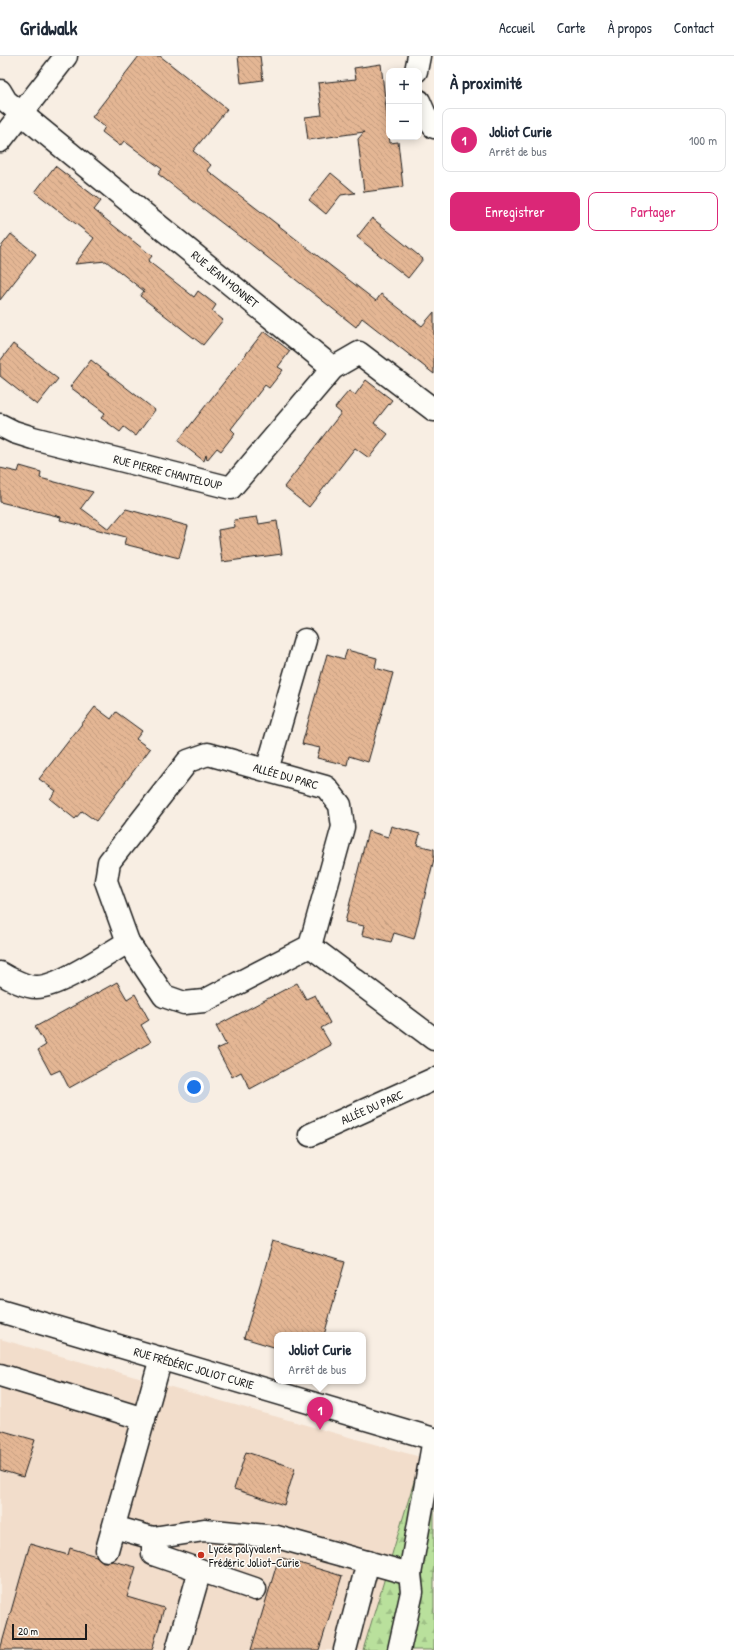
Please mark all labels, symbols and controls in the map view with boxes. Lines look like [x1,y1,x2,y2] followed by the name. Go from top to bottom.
[20,15,77,41] text: Gridwalk
[499,18,535,37] text: Accueil
[557,18,586,37] text: Carte
[608,18,652,37] text: À propos
[674,18,714,37] text: Contact
[386,68,422,140] map controls
[386,68,422,104] button: +
[450,71,522,94] text: À proximité
[386,104,422,140] button: −
[489,121,552,142] text: Joliot Curie
[462,131,466,149] text: 1
[689,131,717,149] text: 100 m
[489,142,547,160] text: Arrêt de bus
[450,192,580,231] button: Enregistrer
[588,192,718,231] button: Partager
[188,246,263,312] street label: RUE JEAN MONNET
[112,450,225,494] street label: RUE PIERRE CHANTELOUP
[252,759,321,794] street label: ALLÉE DU PARC
[184,1077,204,1097] your location
[338,1085,406,1128] street label: ALLÉE DU PARC
[274,1332,366,1384] popup
[289,1339,351,1360] text: Joliot Curie
[132,1343,257,1393] street label: RUE FRÉDÉRIC JOLIOT CURIE
[289,1360,346,1378] text: Arrêt de bus
[307,1397,333,1430] pin: 1
[208,1540,300,1571] place label: Lycée polyvalent Frédéric Joliot-Curie
[196,1550,206,1560] marker: Lycée polyvalent Frédéric Joliot-Curie
[12,1622,87,1641] scale bar
[18,1624,38,1638] text: 20 m

